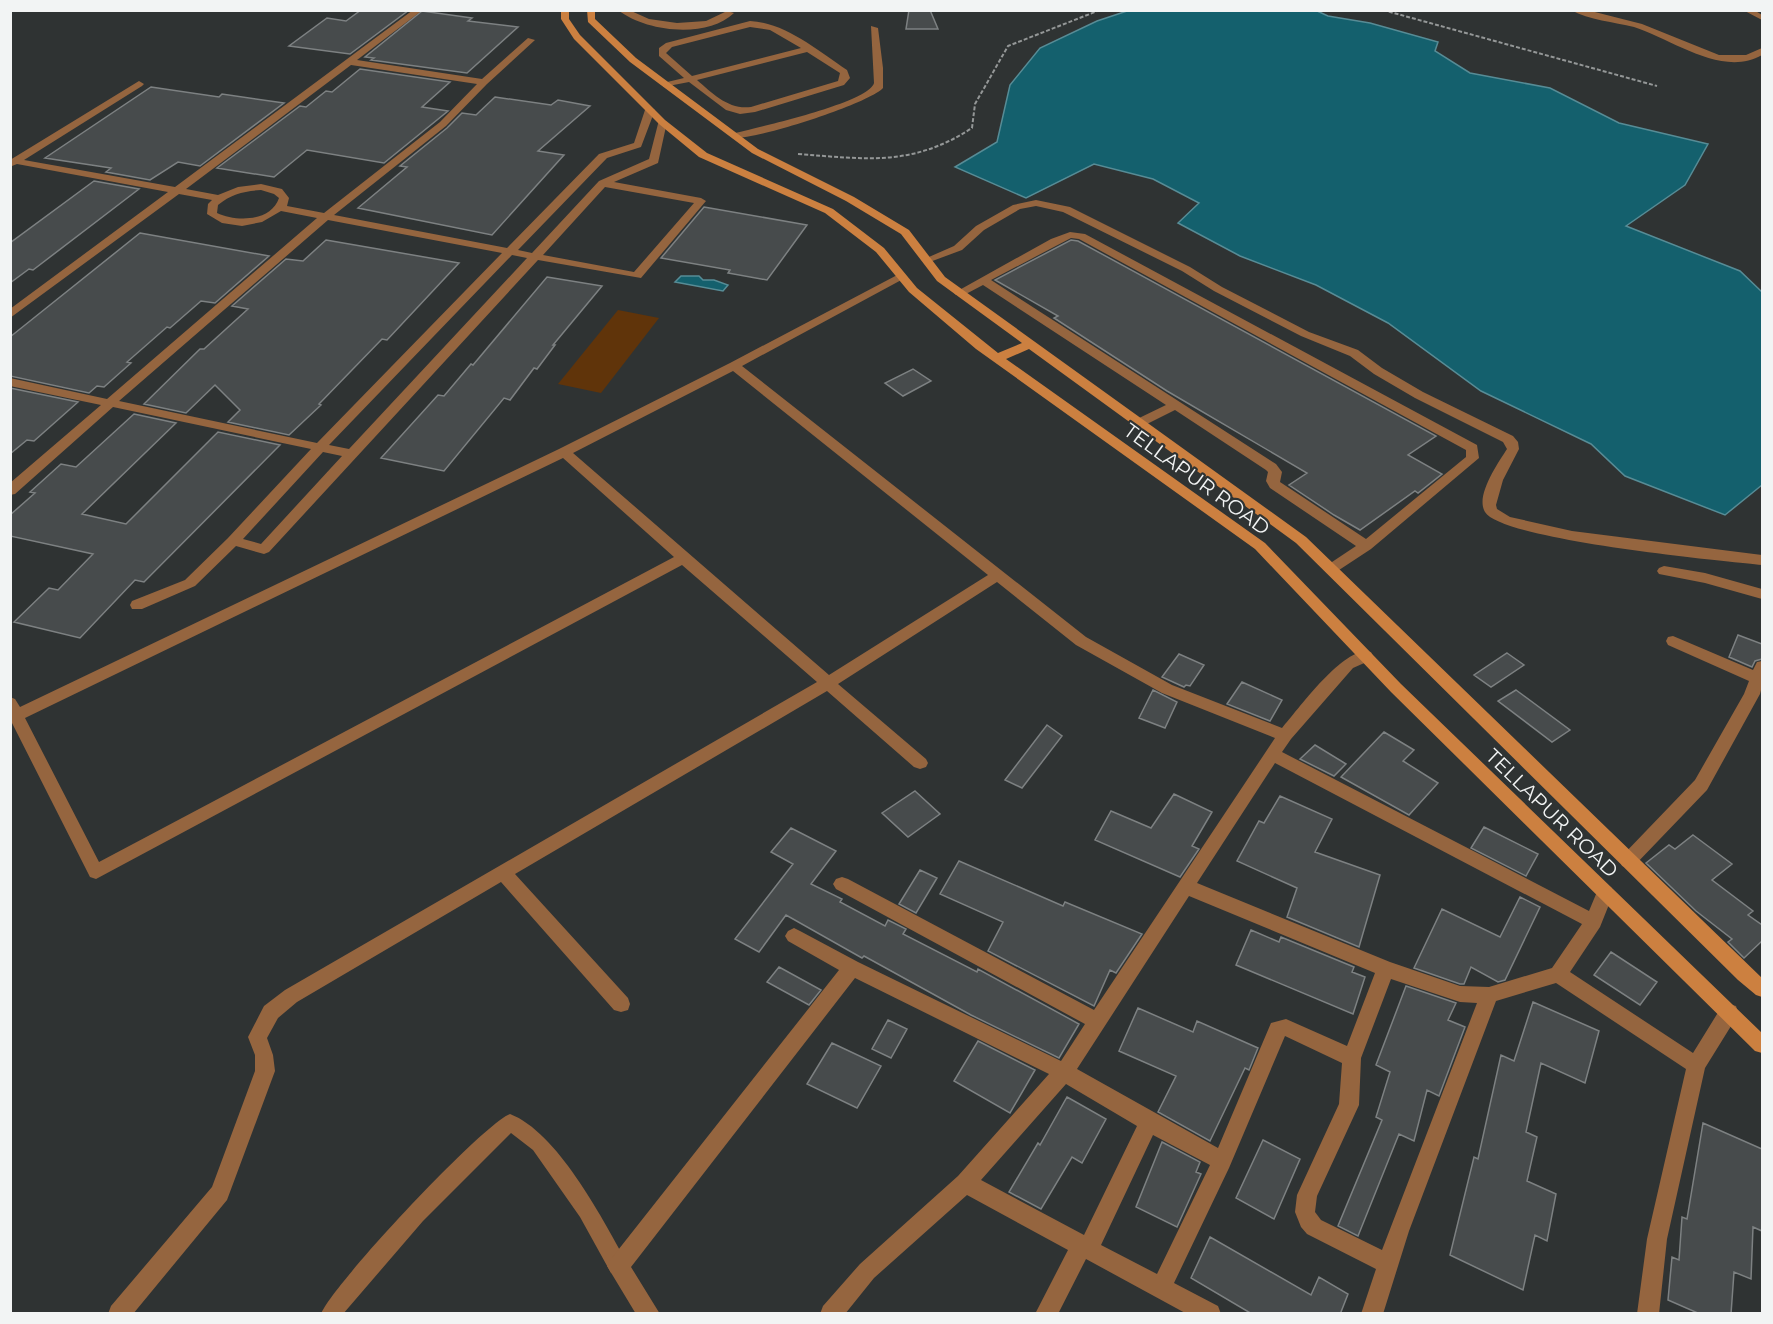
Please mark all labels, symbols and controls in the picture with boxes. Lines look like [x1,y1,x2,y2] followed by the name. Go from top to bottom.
[1119,418,1275,540] street label: TELLAPUR ROAD
[1481,744,1623,882] street label: TELLAPUR ROAD

